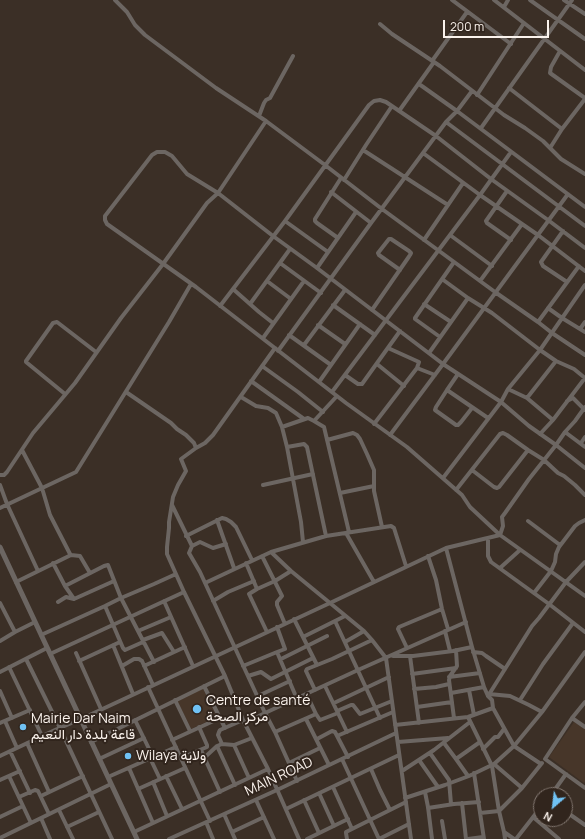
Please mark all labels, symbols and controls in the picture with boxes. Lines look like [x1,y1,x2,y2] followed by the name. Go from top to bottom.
[445,12,551,38] scale bar
[450,18,484,35] text: 200 m
[206,693,310,726] place label: Centre de santé مركز الصحة
[191,703,203,715] marker: Centre de santé مركز الصحة
[31,711,135,744] place label: Mairie Dar Naim قاعة بلدة دار النعيم
[18,722,28,732] marker: Mairie Dar Naim قاعة بلدة دار النعيم
[136,748,206,764] place label: Wilaya ولاية
[123,751,133,761] marker: Wilaya ولاية
[242,754,316,800] street label: MAIN ROAD
[533,787,573,827] north arrow
[541,809,555,826] text: N

